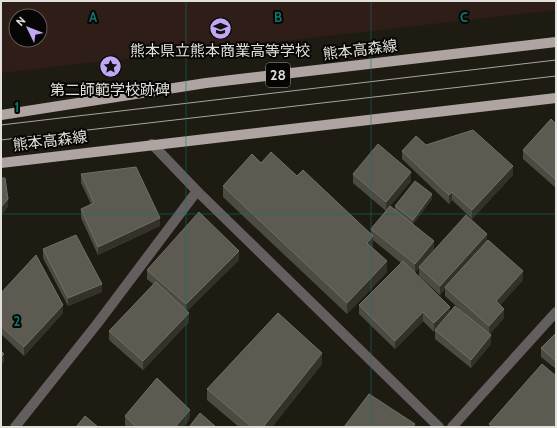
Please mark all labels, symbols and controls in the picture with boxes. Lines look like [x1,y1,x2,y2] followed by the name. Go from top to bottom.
[8,8,48,48] north arrow
[89,9,98,25] text: A
[274,9,282,25] text: B
[460,9,468,25] text: C
[13,14,28,29] text: N
[207,15,233,41] school or university icon: 熊本県立熊本商業高等学校
[322,36,398,64] street label: 熊本高森線
[130,42,310,60] place label: 熊本県立熊本商業高等学校
[97,54,123,80] place icon: 第二師範学校跡碑
[266,63,290,87] road number: 28
[50,81,170,99] place label: 第二師範学校跡碑
[15,99,19,115] text: 1
[12,127,88,155] street label: 熊本高森線
[14,313,21,329] text: 2

